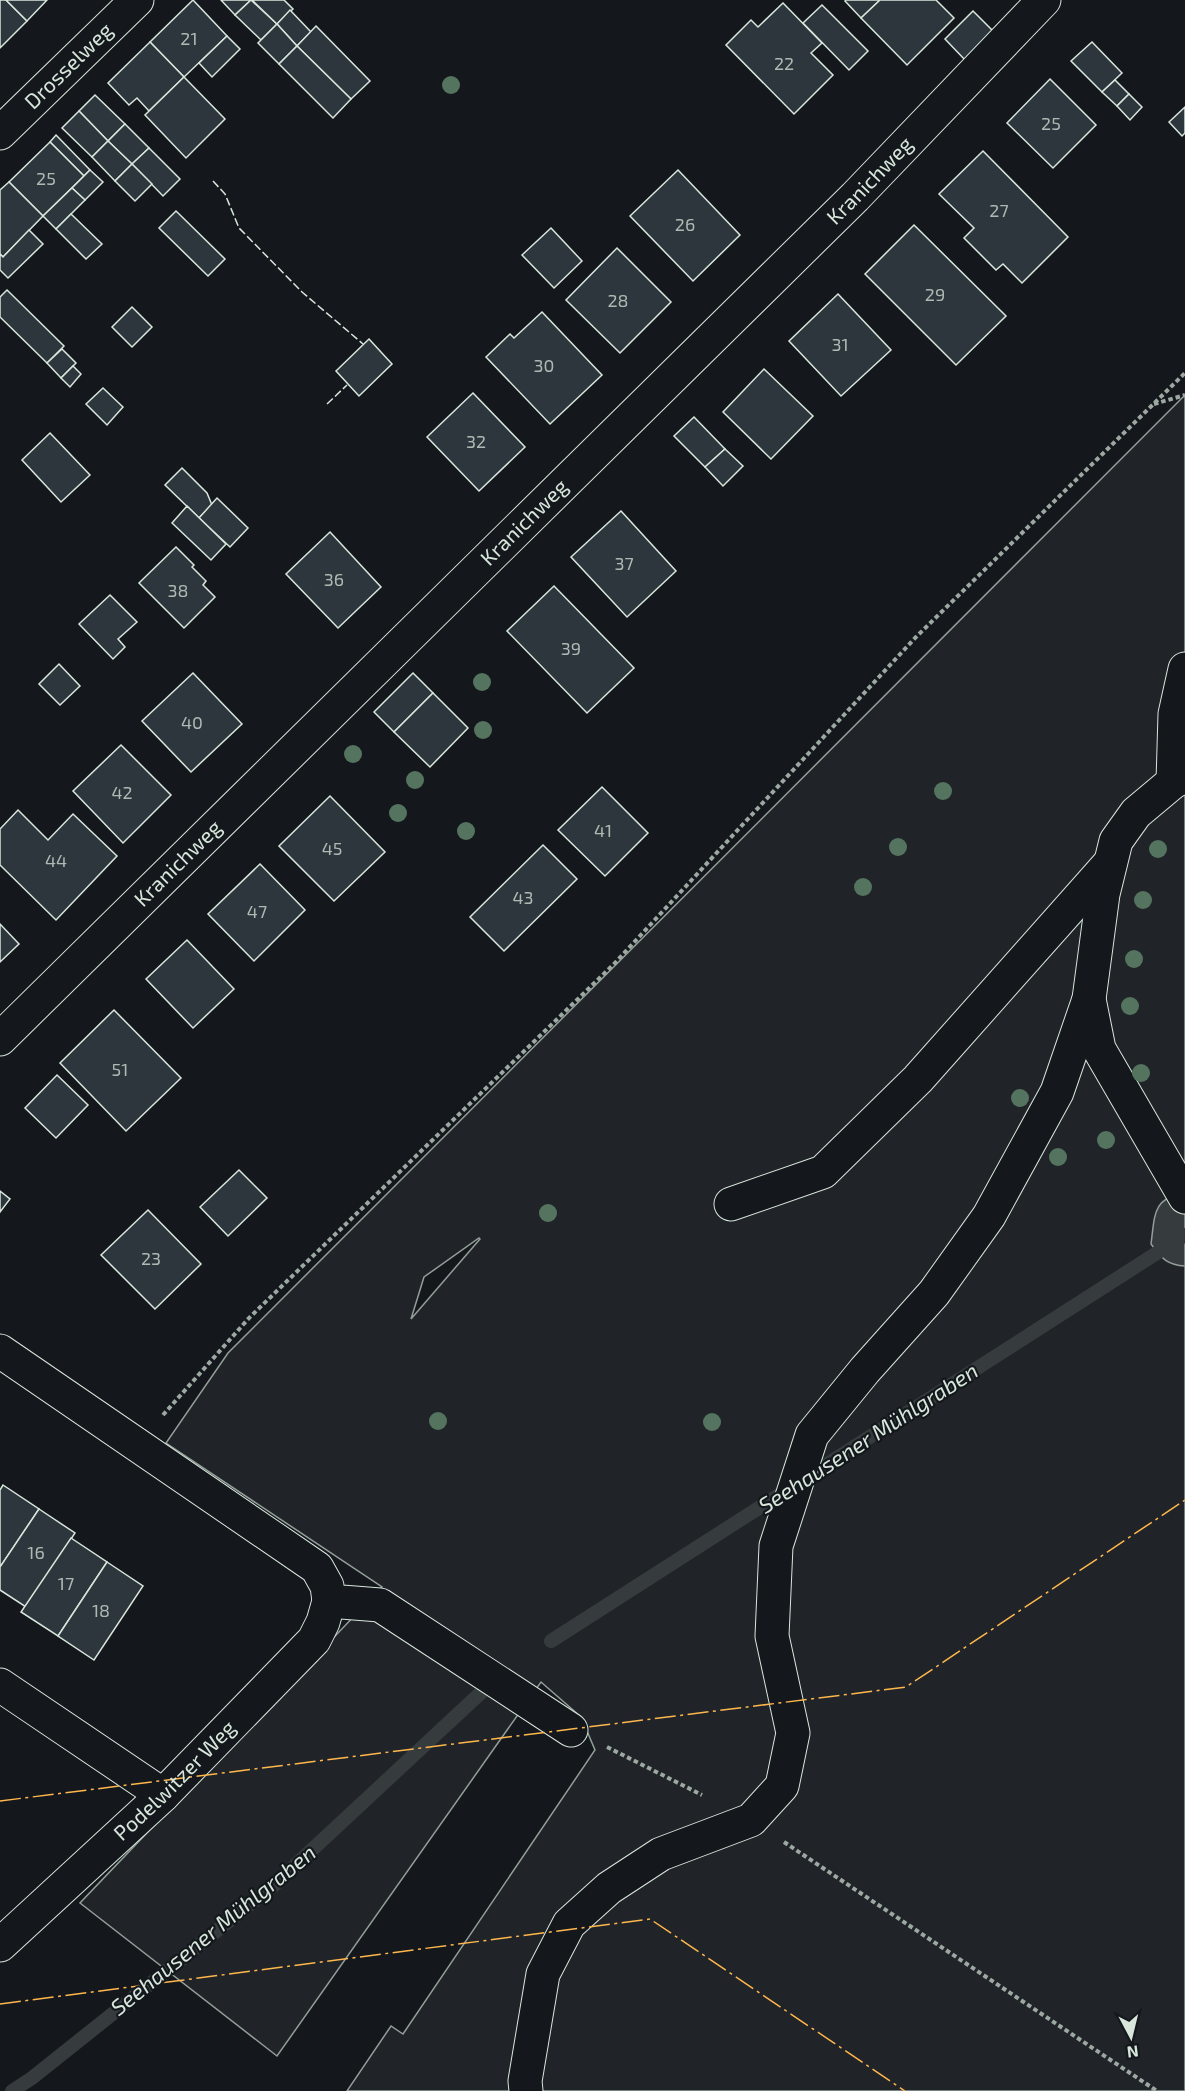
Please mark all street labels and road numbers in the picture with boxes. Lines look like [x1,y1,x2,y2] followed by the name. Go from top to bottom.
[19,17,117,113] street label: Drosselweg
[821,131,917,229] street label: Kranichweg
[474,473,572,570] street label: Kranichweg
[128,814,226,911] street label: Kranichweg
[108,1714,240,1845] street label: Podelwitzer Weg

